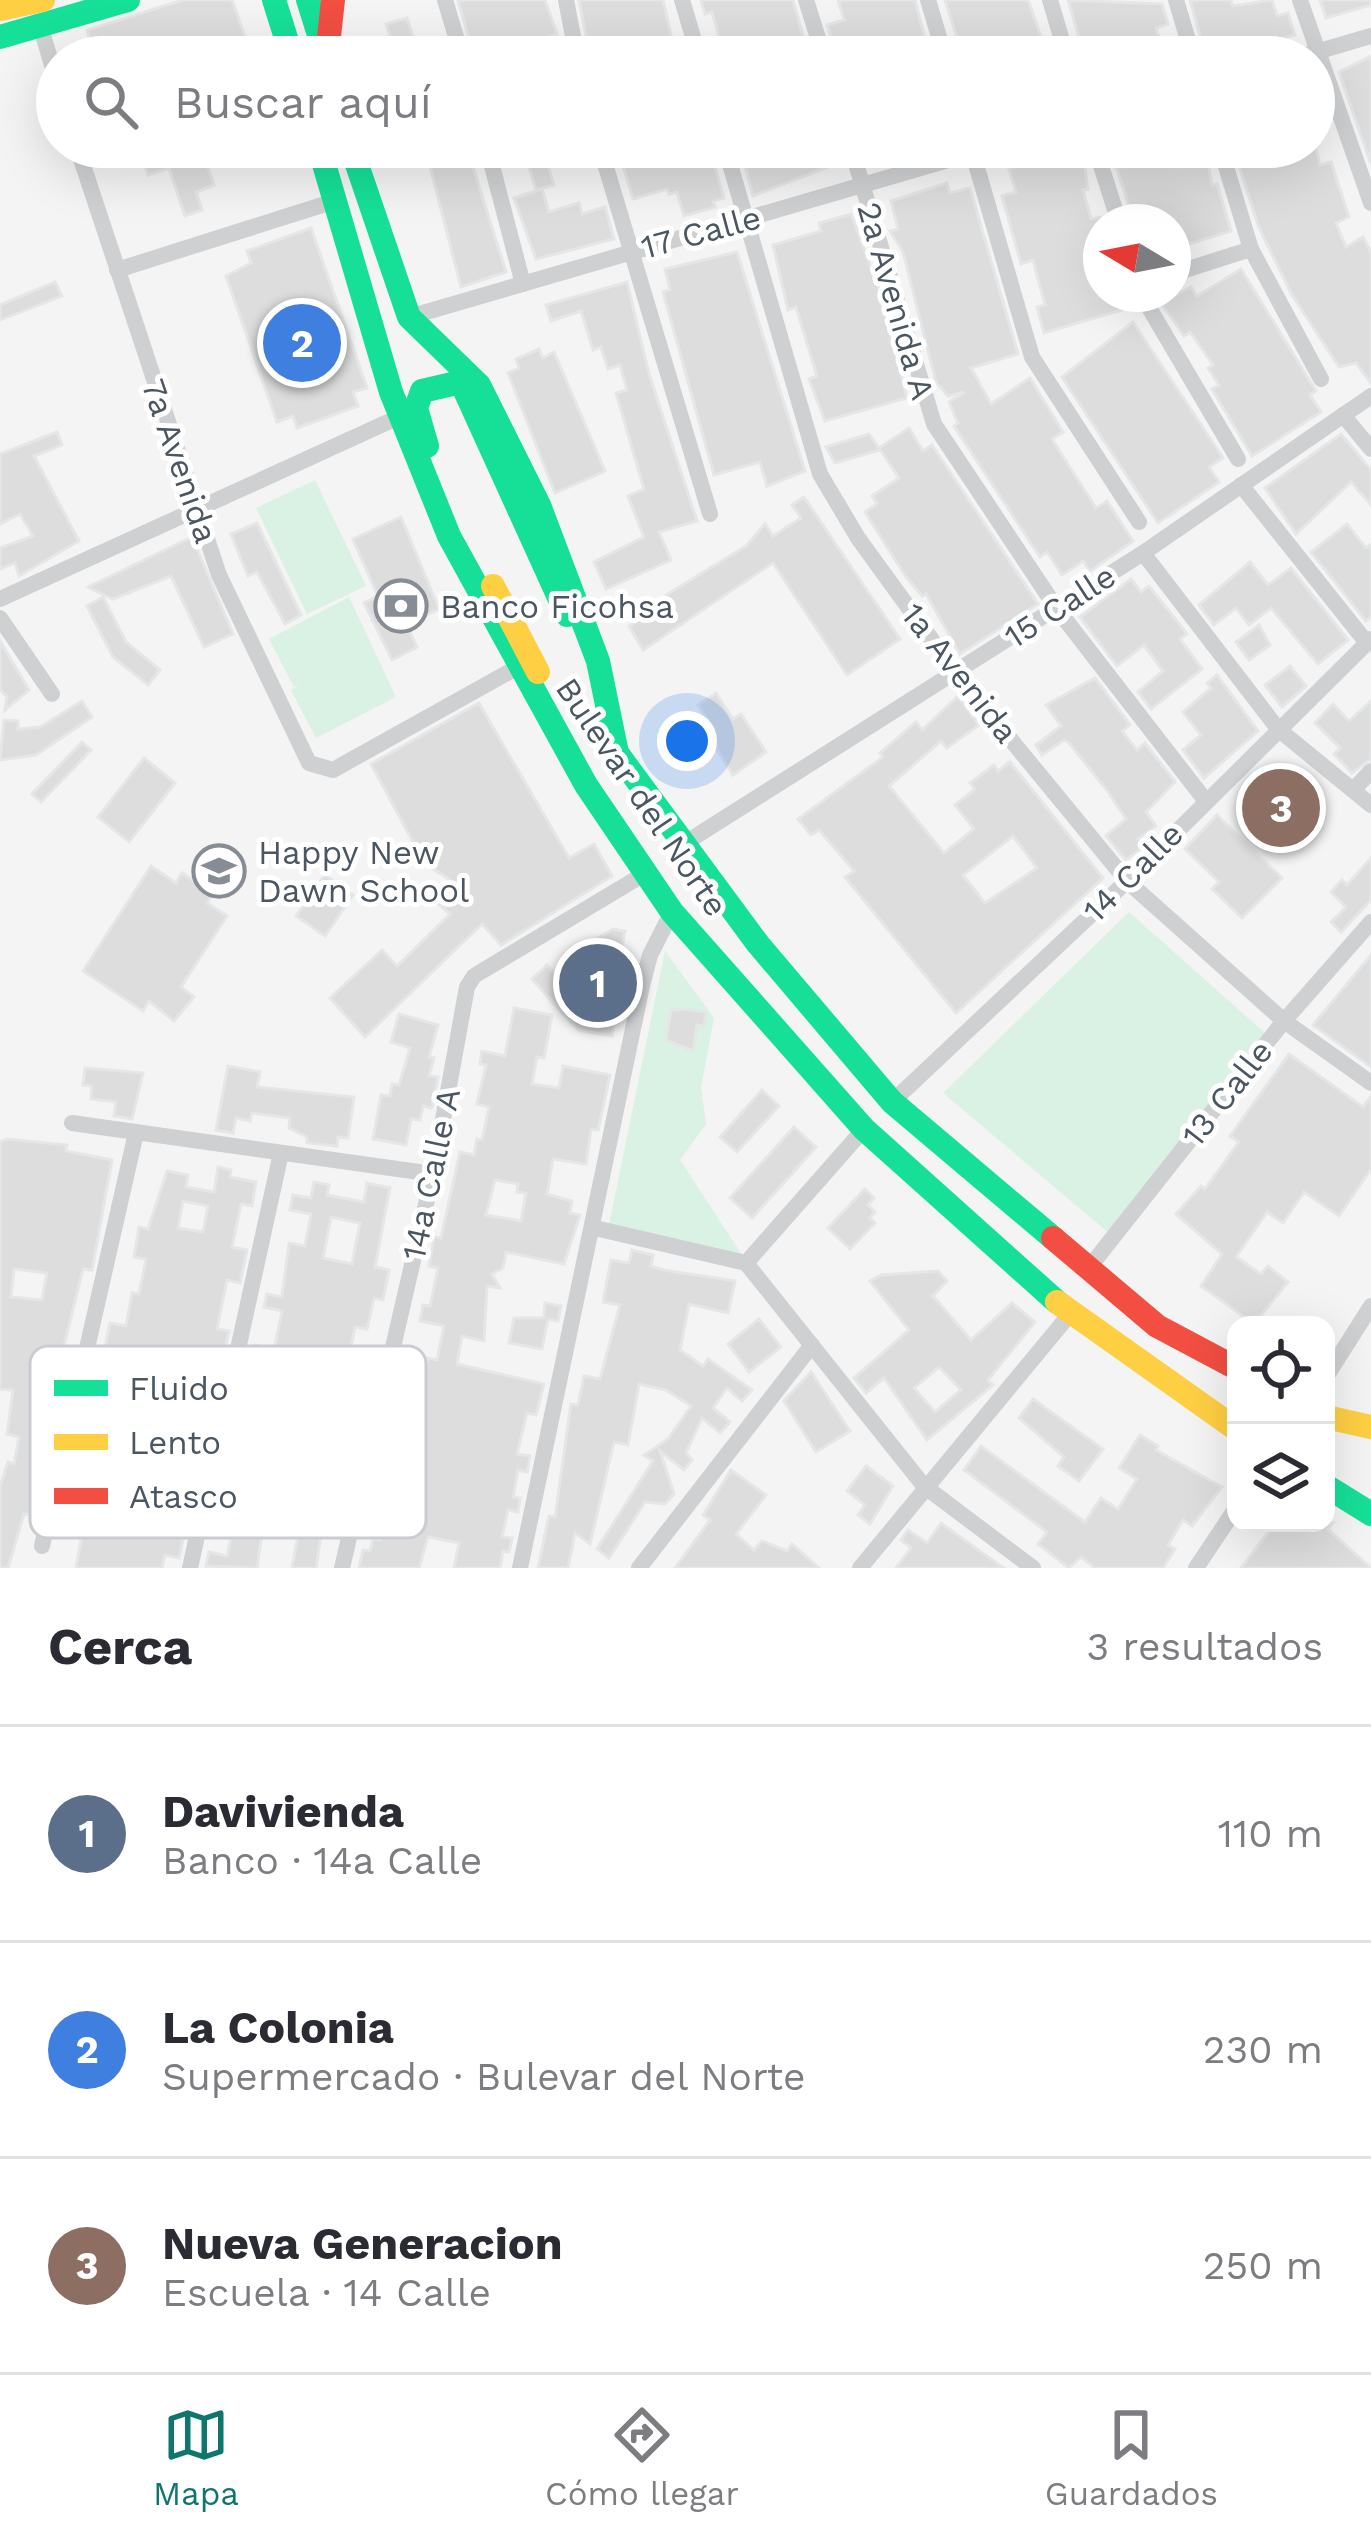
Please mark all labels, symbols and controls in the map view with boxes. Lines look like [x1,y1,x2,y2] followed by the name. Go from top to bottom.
[36,36,1335,168] search box
[78,69,144,135] icon: search
[174,76,432,129] text: Buscar aquí
[637,197,765,267] street label: 17 Calle
[849,198,943,404] street label: 2a Avenida A
[1083,204,1191,312] north arrow
[263,298,341,388] pin: 2
[134,374,226,548] street label: 7a Avenida
[997,556,1123,656] street label: 15 Calle
[373,578,429,634] bank icon: Banco Ficohsa
[440,587,674,626] place label: Banco Ficohsa
[893,596,1027,750] street label: 1a Avenida
[548,670,736,924] street label: Bulevar del Norte
[657,711,717,771] your location
[1242,763,1320,853] pin: 3
[1075,814,1191,930] street label: 14 Calle
[258,833,469,910] place label: Happy New Dawn School
[191,843,247,899] school or university icon: Happy New Dawn School
[559,938,637,1028] pin: 1
[1173,1032,1281,1154] street label: 13 Calle
[394,1085,468,1263] street label: 14a Calle A
[1227,1316,1335,1532] map controls
[1227,1316,1335,1424] button: locate
[30,1346,426,1538] legend
[129,1369,229,1408] text: Fluido
[129,1423,221,1462] text: Lento
[1227,1424,1335,1532] button: layers
[129,1477,238,1516] text: Atasco
[48,1617,192,1676] text: Cerca
[1087,1624,1323,1669] text: 3 resultados
[162,1785,404,1838] text: Davivienda
[79,1811,95,1856] text: 1
[1218,1811,1323,1856] text: 110 m
[162,1838,482,1883] text: Banco · 14a Calle
[162,2001,394,2054] text: La Colonia
[75,2027,99,2072] text: 2
[1203,2027,1323,2072] text: 230 m
[162,2054,806,2099] text: Supermercado · Bulevar del Norte
[162,2217,563,2270] text: Nueva Generacion
[75,2243,99,2288] text: 3
[1203,2243,1323,2288] text: 250 m
[162,2270,491,2315] text: Escuela · 14 Calle
[153,2402,239,2513] tab: Mapa
[545,2402,739,2513] tab: Cómo llegar
[1045,2402,1218,2513] tab: Guardados

